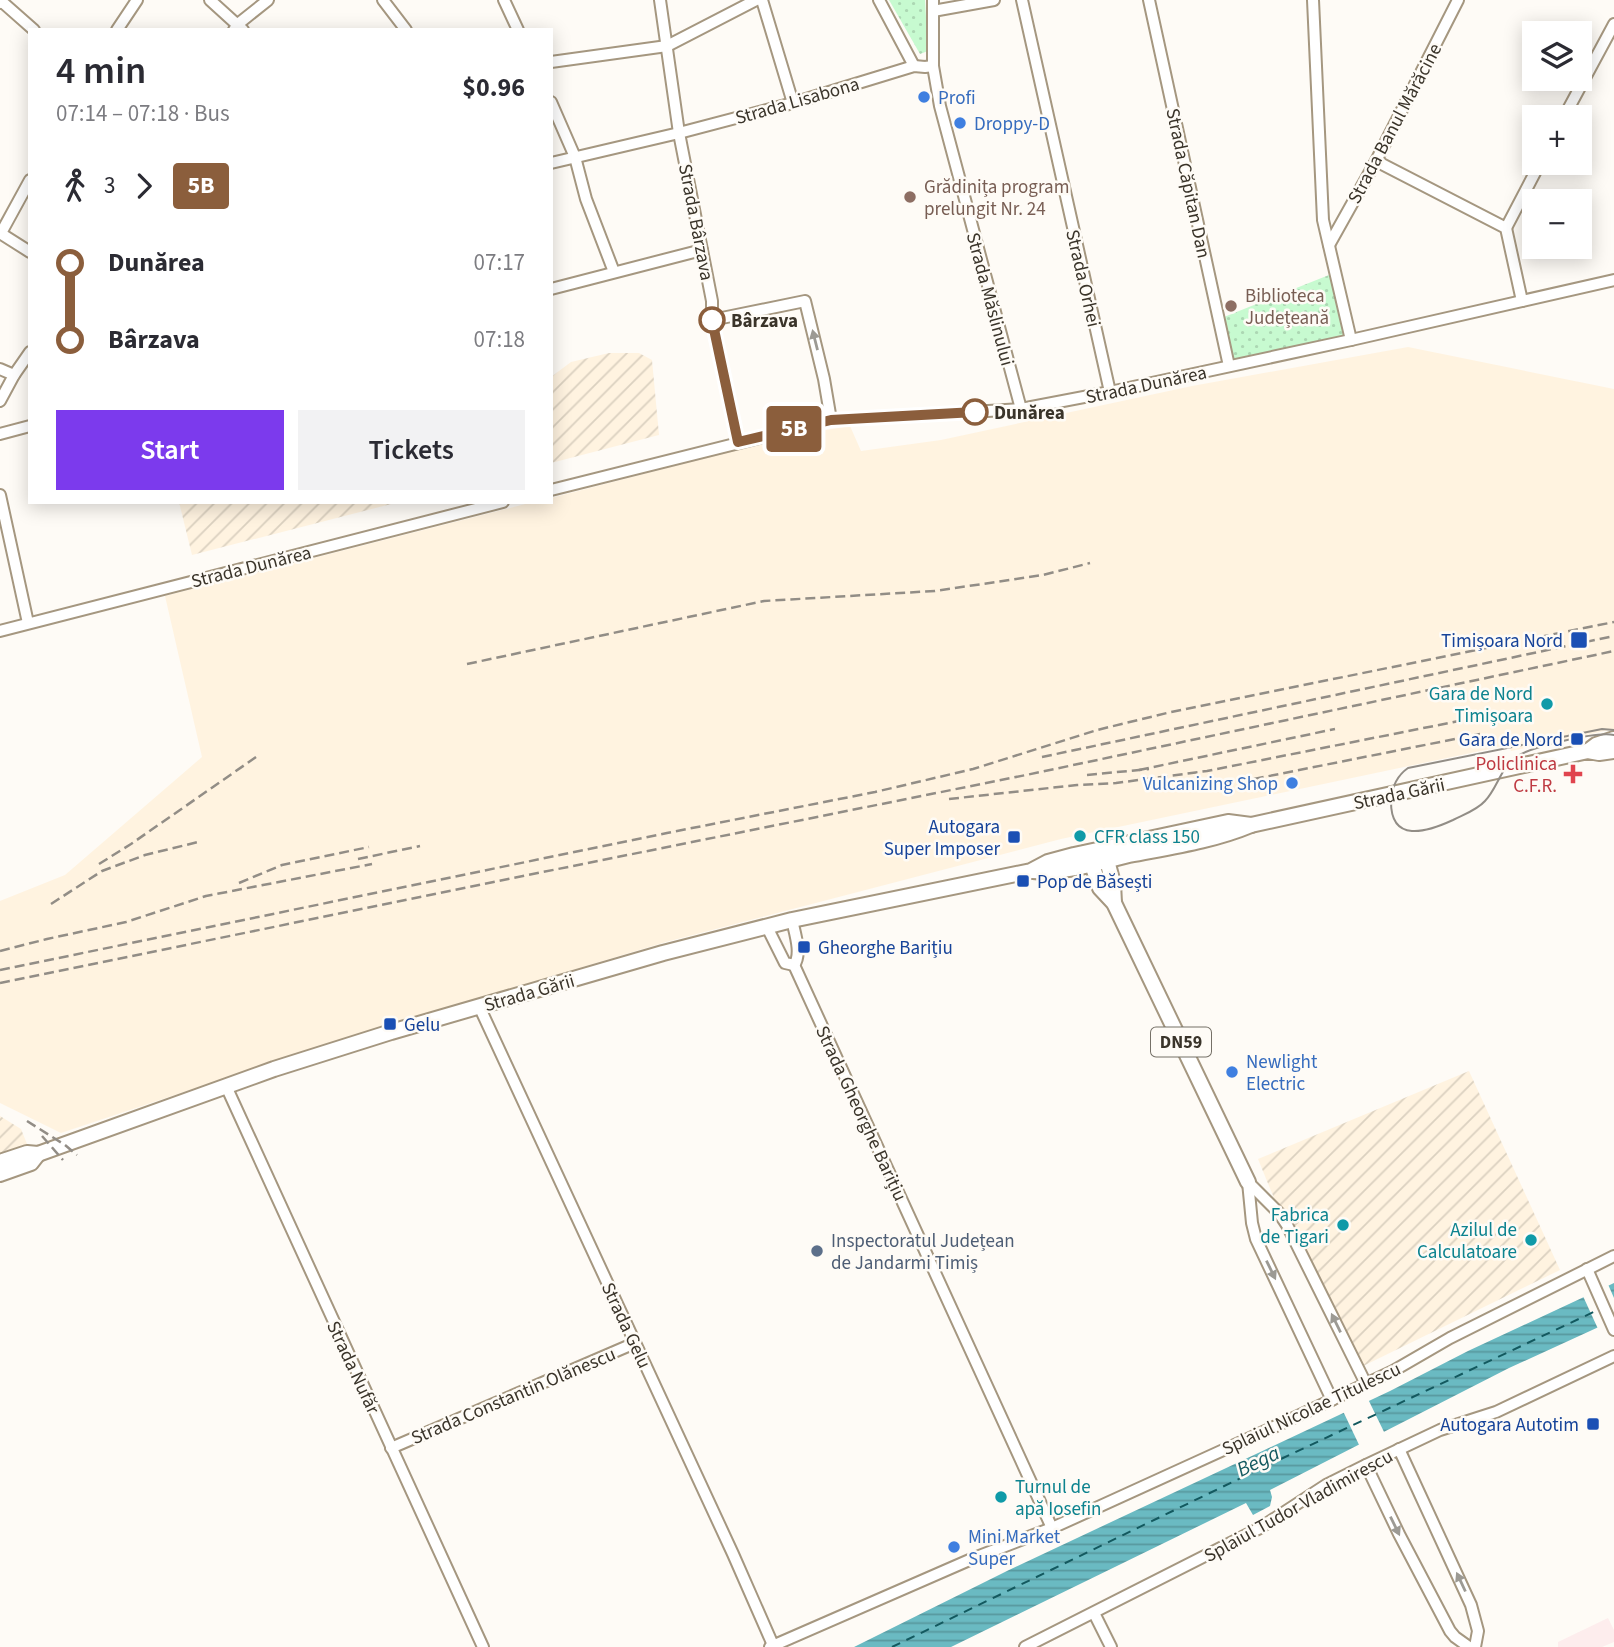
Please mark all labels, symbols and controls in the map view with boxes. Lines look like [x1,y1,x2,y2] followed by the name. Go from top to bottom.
[1522,21,1592,259] map controls
[1522,21,1592,91] button: layers
[1342,39,1449,209] street label: Strada Banul Mărăcine
[56,44,146,98] text: 4 min
[462,69,525,106] text: $0.96
[732,71,863,132] street label: Strada Lisabona
[938,85,976,112] place label: Profi
[916,89,932,105] marker: Profi
[56,97,230,130] text: 07:14 – 07:18 · Bus
[1522,105,1592,175] button: +
[1158,106,1217,261] street label: Strada Căpitan Dan
[974,111,1050,138] place label: Droppy-D
[952,115,968,131] marker: Droppy-D
[671,162,720,283] street label: Strada Bârzava
[56,167,94,205] icon: walk
[125,167,163,205] icon: forward
[187,168,215,203] text: 5B
[104,169,115,202] text: 3
[924,174,1069,223] place label: Grădinița program prelungit Nr. 24
[902,189,918,205] marker: Grădinița program prelungit Nr. 24
[1522,189,1592,259] button: −
[1058,227,1107,330] street label: Strada Orhei
[959,230,1020,369] street label: Strada Măslinului
[108,244,205,281] text: Dunărea
[474,246,525,279] text: 07:17
[1245,283,1329,332] place label: Biblioteca Județeană
[1223,298,1239,314] marker: Biblioteca Județeană
[699,307,725,333] marker: Bârzava
[731,308,798,335] place label: Bârzava
[108,321,200,358] text: Bârzava
[474,323,525,356] text: 07:18
[809,329,820,351] one-way arrow
[1083,359,1209,411] street label: Strada Dunărea
[962,399,988,425] marker: Dunărea
[994,400,1065,427] place label: Dunărea
[762,406,826,452] line badge: 5B
[56,410,284,490] button: Start
[298,410,525,490] button: Tickets
[780,411,808,446] text: 5B
[188,539,314,595] street label: Strada Dunărea
[1441,628,1563,655] place label: Timișoara Nord
[1569,630,1589,650] marker: Timișoara Nord
[1429,681,1533,730] place label: Gara de Nord Timișoara
[1539,696,1555,712] marker: Gara de Nord Timișoara
[1459,727,1563,754] place label: Gara de Nord
[1569,731,1585,747] marker: Gara de Nord
[1476,751,1557,800] place label: Policlinica C.F.R.
[1563,764,1583,784] marker: Policlinica C.F.R.
[1143,771,1278,798] place label: Vulcanizing Shop
[1351,772,1448,817] street label: Strada Gării
[1284,775,1300,791] marker: Vulcanizing Shop
[884,814,1000,863] place label: Autogara Super Imposer
[1094,824,1200,851] place label: CFR class 150
[1072,828,1088,844] marker: CFR class 150
[1006,829,1022,845] marker: Autogara Super Imposer
[1037,869,1153,896] place label: Pop de Băsești
[1015,873,1031,889] marker: Pop de Băsești
[818,935,953,962] place label: Gheorghe Barițiu
[796,939,812,955] marker: Gheorghe Barițiu
[481,968,578,1019] street label: Strada Gării
[404,1012,440,1039] place label: Gelu
[382,1016,398,1032] marker: Gelu
[808,1022,913,1206] street label: Strada Gheorghe Barițiu
[1151,1028,1211,1056] road number: DN59
[1246,1049,1318,1098] place label: Newlight Electric
[1224,1064,1240,1080] marker: Newlight Electric
[1260,1202,1329,1251] place label: Fabrica de Tigari
[1335,1217,1351,1233] marker: Fabrica de Tigari
[1417,1217,1517,1266] place label: Azilul de Calculatoare
[831,1228,1015,1277] place label: Inspectoratul Județean de Jandarmi Timiș
[1523,1232,1539,1248] marker: Azilul de Calculatoare
[809,1243,825,1259] marker: Inspectoratul Județean de Jandarmi Timiș
[1265,1260,1276,1280] one-way arrow
[594,1278,657,1373] street label: Strada Gelu
[1330,1313,1341,1333] one-way arrow
[319,1317,386,1419] street label: Strada Nufăr
[407,1341,620,1452] street label: Strada Constantin Olănescu
[1218,1356,1406,1463] street label: Splaiul Nicolae Titulescu
[1440,1412,1579,1439] place label: Autogara Autotim
[1585,1416,1601,1432] marker: Autogara Autotim
[1231,1438,1285,1484] water label: Bega
[1199,1443,1398,1570] street label: Splaiul Tudor Vladimirescu
[1015,1474,1101,1523] place label: Turnul de apă Iosefin
[993,1489,1009,1505] marker: Turnul de apă Iosefin
[1390,1516,1401,1536] one-way arrow
[968,1524,1061,1573] place label: Mini Market Super
[946,1539,962,1555] marker: Mini Market Super
[1455,1572,1466,1592] one-way arrow

